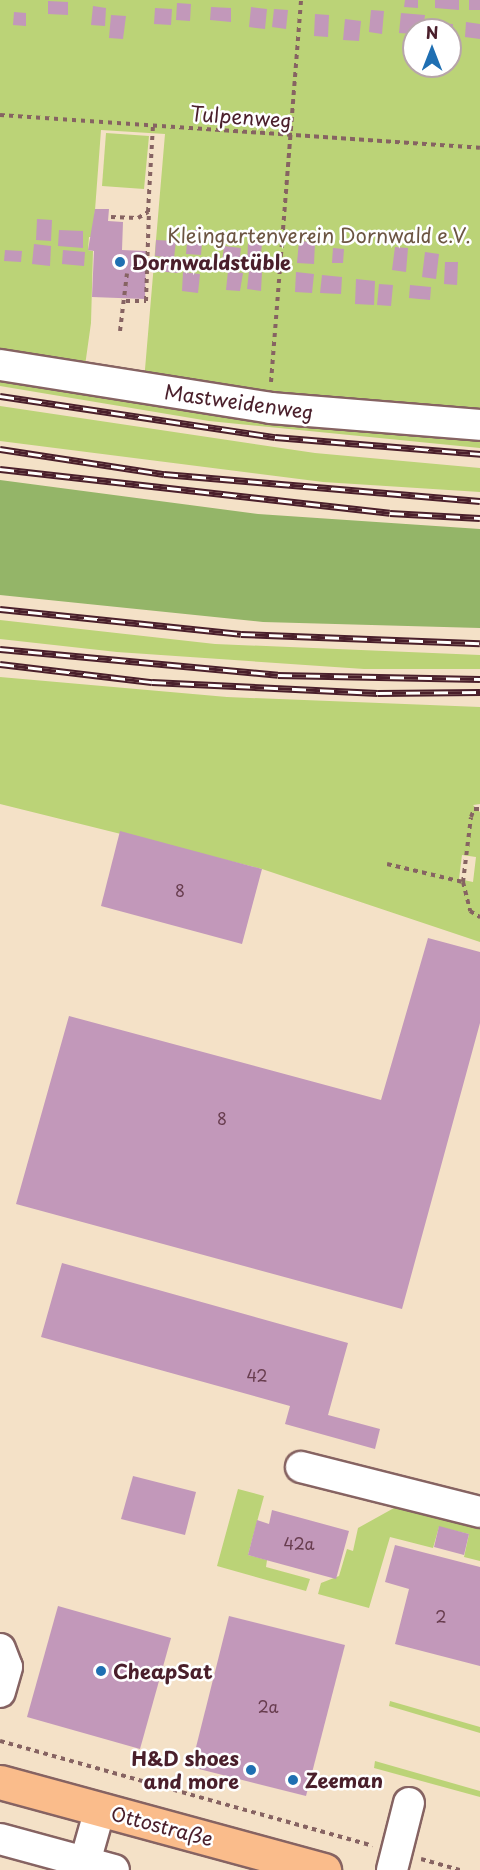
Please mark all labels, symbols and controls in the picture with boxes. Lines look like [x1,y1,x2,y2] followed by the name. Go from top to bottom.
[402,18,462,78] north arrow
[426,20,438,44] text: N
[190,101,292,133] street label: Tulpenweg
[166,223,472,247] park label: Kleingartenverein Dornwald e.V.
[132,250,291,274] place label: Dornwaldstüble
[113,255,127,269] marker: Dornwaldstüble
[163,380,315,424] street label: Mastweidenweg
[175,880,185,900] house number: 8
[217,1108,227,1128] house number: 8
[246,1365,268,1385] house number: 42
[284,1533,314,1553] house number: 42a
[435,1606,447,1626] house number: 2
[113,1659,213,1683] place label: CheapSat
[94,1664,108,1678] marker: CheapSat
[258,1696,278,1716] house number: 2a
[130,1746,239,1793] place label: H&D shoes and more
[244,1763,258,1777] marker: H&D shoes and more
[305,1768,383,1792] place label: Zeeman
[286,1773,300,1787] marker: Zeeman
[108,1801,216,1851] street label: Ottostraße

